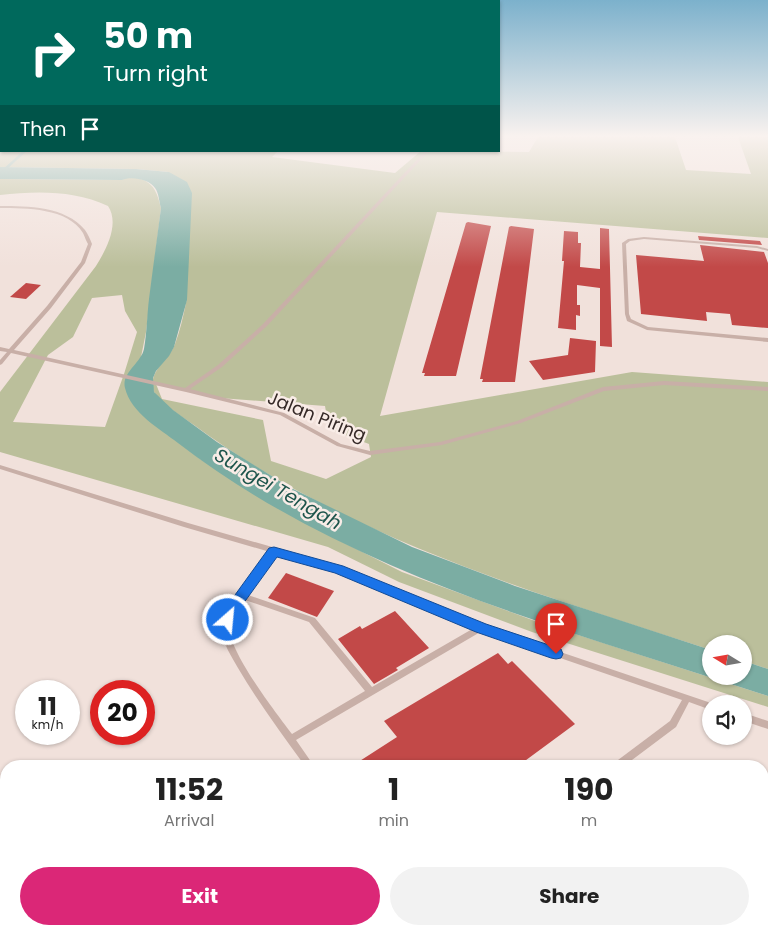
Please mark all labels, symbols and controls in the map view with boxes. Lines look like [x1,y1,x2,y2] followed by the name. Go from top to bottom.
[103,11,193,60] text: 50 m
[20,20,85,85] icon: right
[103,58,208,89] text: Turn right
[76,115,104,143] icon: arrive
[20,116,66,143] text: Then
[264,385,370,447] street label: Jalan Piring
[210,442,346,536] water label: Sungei Tengah
[201,593,253,645] position arrow
[535,603,577,654] pin
[542,610,570,638] icon: arrive
[702,635,752,685] north arrow
[702,635,752,745] map controls
[90,680,155,745] speed limit sign: 20
[38,689,57,724] text: 11
[702,695,752,745] button: sound
[32,716,63,733] text: km/h
[155,768,223,811] text: 11:52
[388,768,399,811] text: 1
[564,768,614,811] text: 190
[164,809,214,832] text: Arrival
[378,809,409,832] text: min
[581,809,597,832] text: m
[20,867,380,925] button: Exit
[390,867,749,925] button: Share

